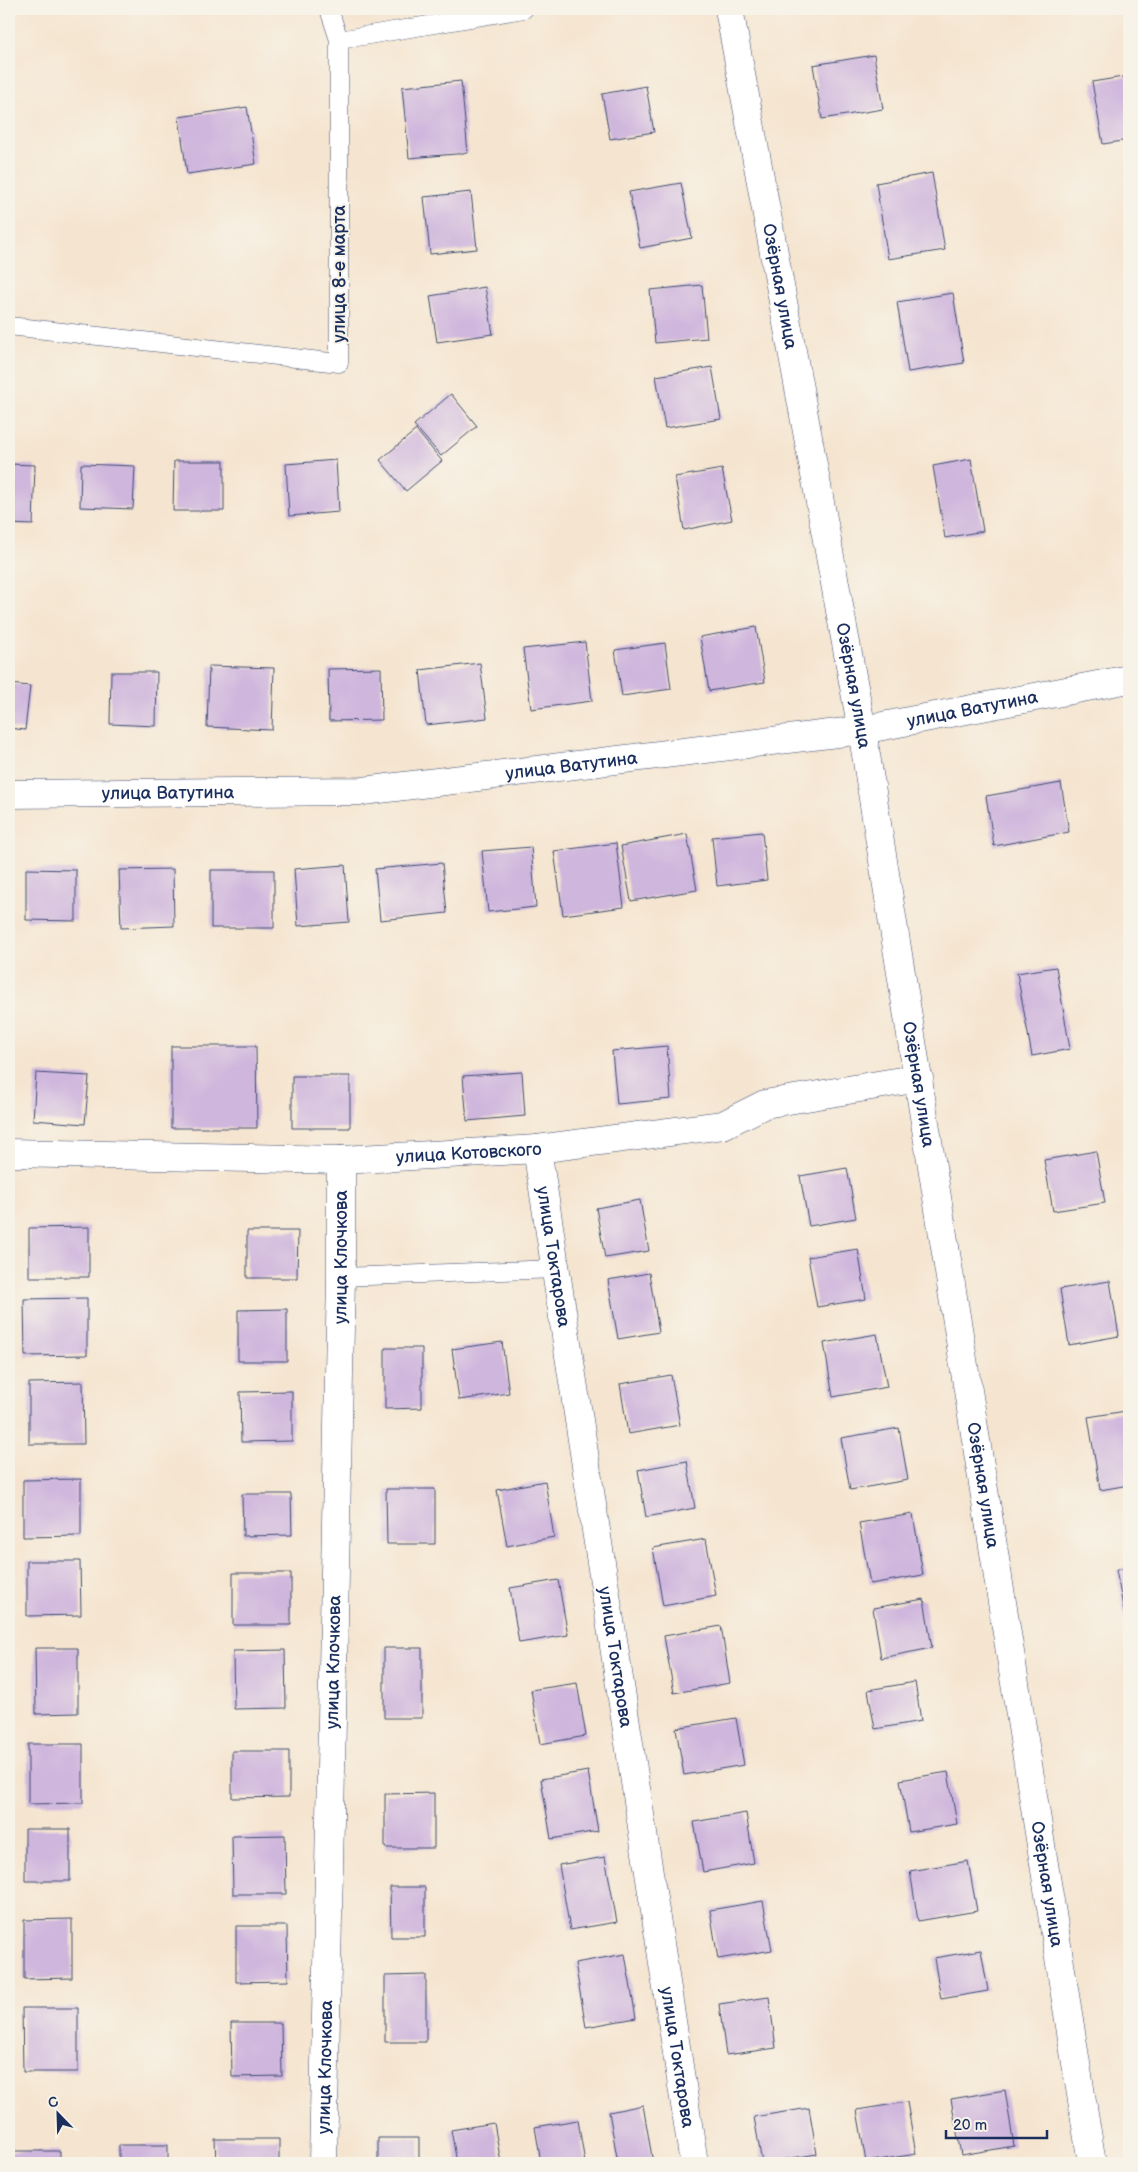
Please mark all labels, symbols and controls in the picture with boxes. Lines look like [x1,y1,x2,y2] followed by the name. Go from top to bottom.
[329,205,350,343] street label: улица 8-е марта
[758,222,802,351] street label: Озёрная улица
[831,621,875,750] street label: Озёрная улица
[905,687,1040,732] street label: улица Ватутина
[504,747,639,784] street label: улица Ватутина
[102,782,235,804] street label: улица Ватутина
[898,1020,939,1149] street label: Озёрная улица
[395,1139,542,1168] street label: улица Котовского
[532,1185,575,1329] street label: улица Токтарова
[330,1190,352,1324] street label: улица Клочкова
[962,1421,1003,1550] street label: Озёрная улица
[594,1585,636,1729] street label: улица Токтарова
[322,1595,346,1729] street label: улица Клочкова
[1026,1820,1067,1949] street label: Озёрная улица
[656,1985,698,2130] street label: улица Токтарова
[314,1999,337,2134] street label: улица Клочкова
[32,2090,82,2140] north arrow
[45,2093,61,2112] text: С
[946,2107,1047,2139] scale bar
[953,2116,987,2135] text: 20 m

